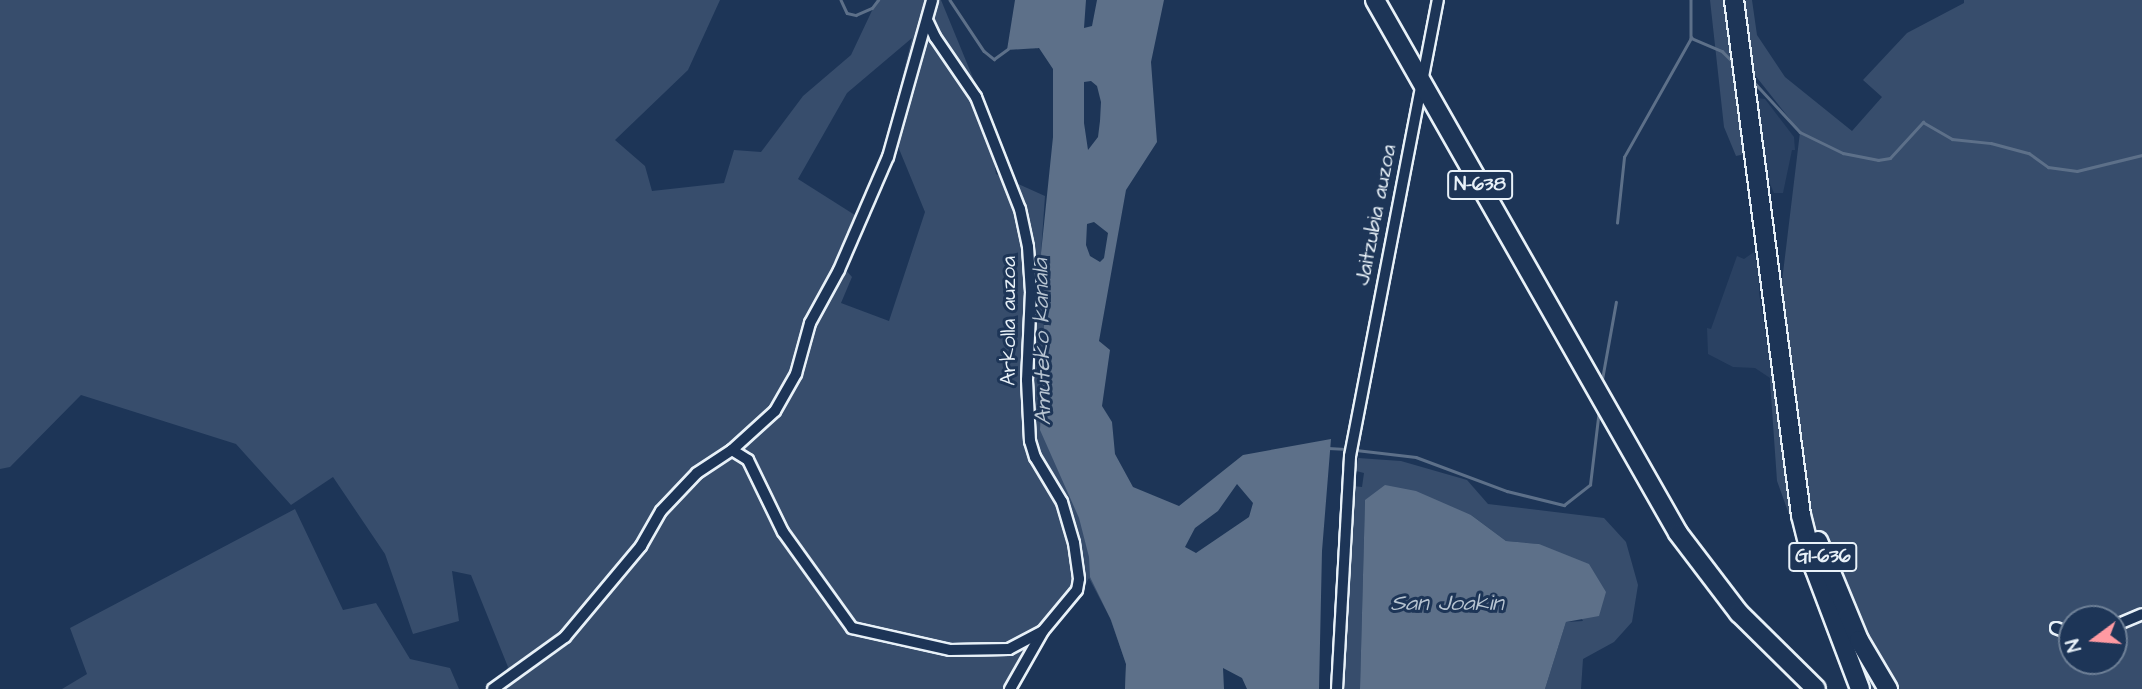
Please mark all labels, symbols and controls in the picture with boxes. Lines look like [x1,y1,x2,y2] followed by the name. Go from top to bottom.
[1350,142,1402,288] street label: Jaitzubia auzoa
[1447,169,1513,200] road number: N-638
[996,256,1022,386] street label: Arkolla auzoa
[1027,258,1057,426] water label: Amuteko kanala
[1788,542,1858,572] road number: GI-636
[1390,589,1504,617] water label: San Joakin
[2058,605,2128,675] north arrow
[2060,636,2089,655] text: N

